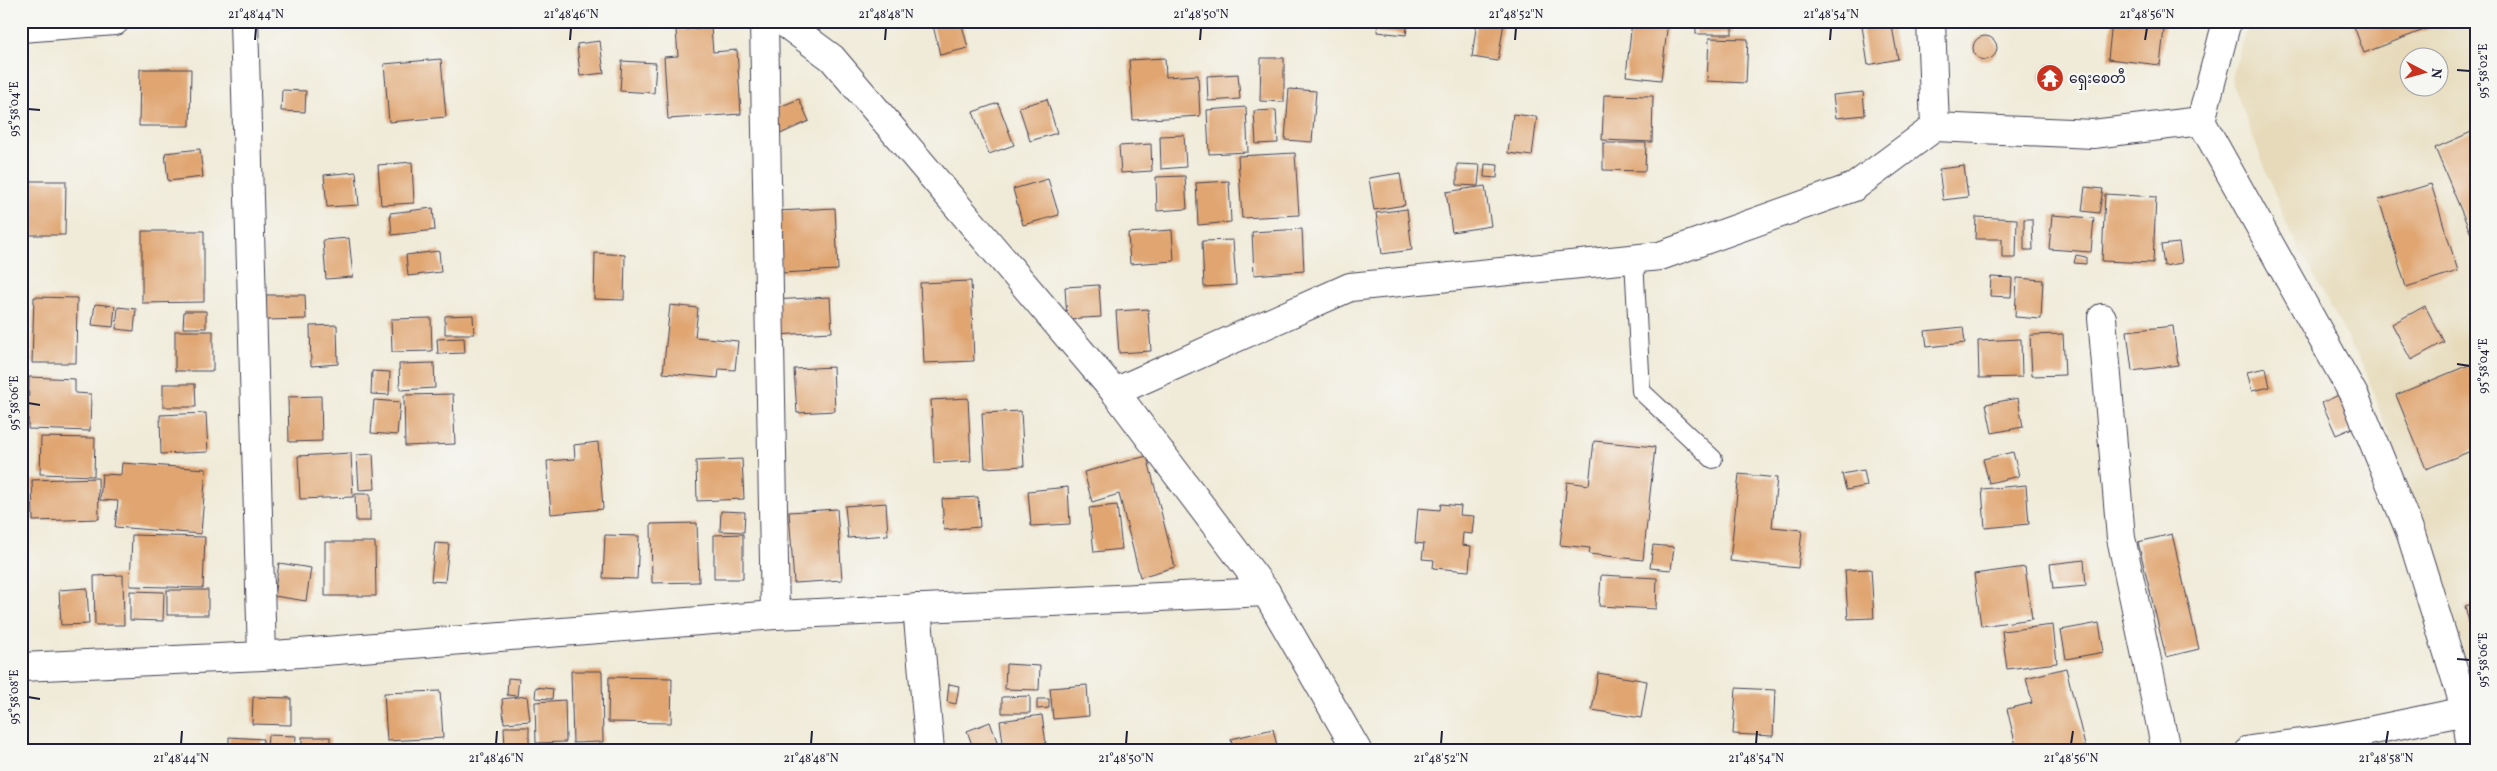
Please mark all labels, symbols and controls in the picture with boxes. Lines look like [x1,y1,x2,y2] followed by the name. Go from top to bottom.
[228,7,284,23] text: 21°48'44"N
[543,7,599,23] text: 21°48'46"N
[858,7,914,23] text: 21°48'48"N
[1173,7,1229,23] text: 21°48'50"N
[1488,7,1544,23] text: 21°48'52"N
[1803,7,1859,23] text: 21°48'54"N
[2120,7,2175,23] text: 21°48'56"N
[2476,43,2492,99] text: 95°58'02"E
[2400,48,2450,98] north arrow
[2035,63,2065,93] temple icon: ရှေးစေတီ
[2425,67,2445,79] text: N
[2069,68,2126,90] place label: ရှေးစေတီ
[7,81,23,137] text: 95°58'04"E
[2476,338,2492,394] text: 95°58'04"E
[7,375,23,431] text: 95°58'06"E
[2476,632,2492,688] text: 95°58'06"E
[7,669,23,725] text: 95°58'08"E
[153,751,209,767] text: 21°48'44"N
[468,751,524,767] text: 21°48'46"N
[783,751,839,767] text: 21°48'48"N
[1098,751,1154,767] text: 21°48'50"N
[1413,751,1469,767] text: 21°48'52"N
[1728,751,1784,767] text: 21°48'54"N
[2044,751,2099,767] text: 21°48'56"N
[2359,751,2414,767] text: 21°48'58"N

